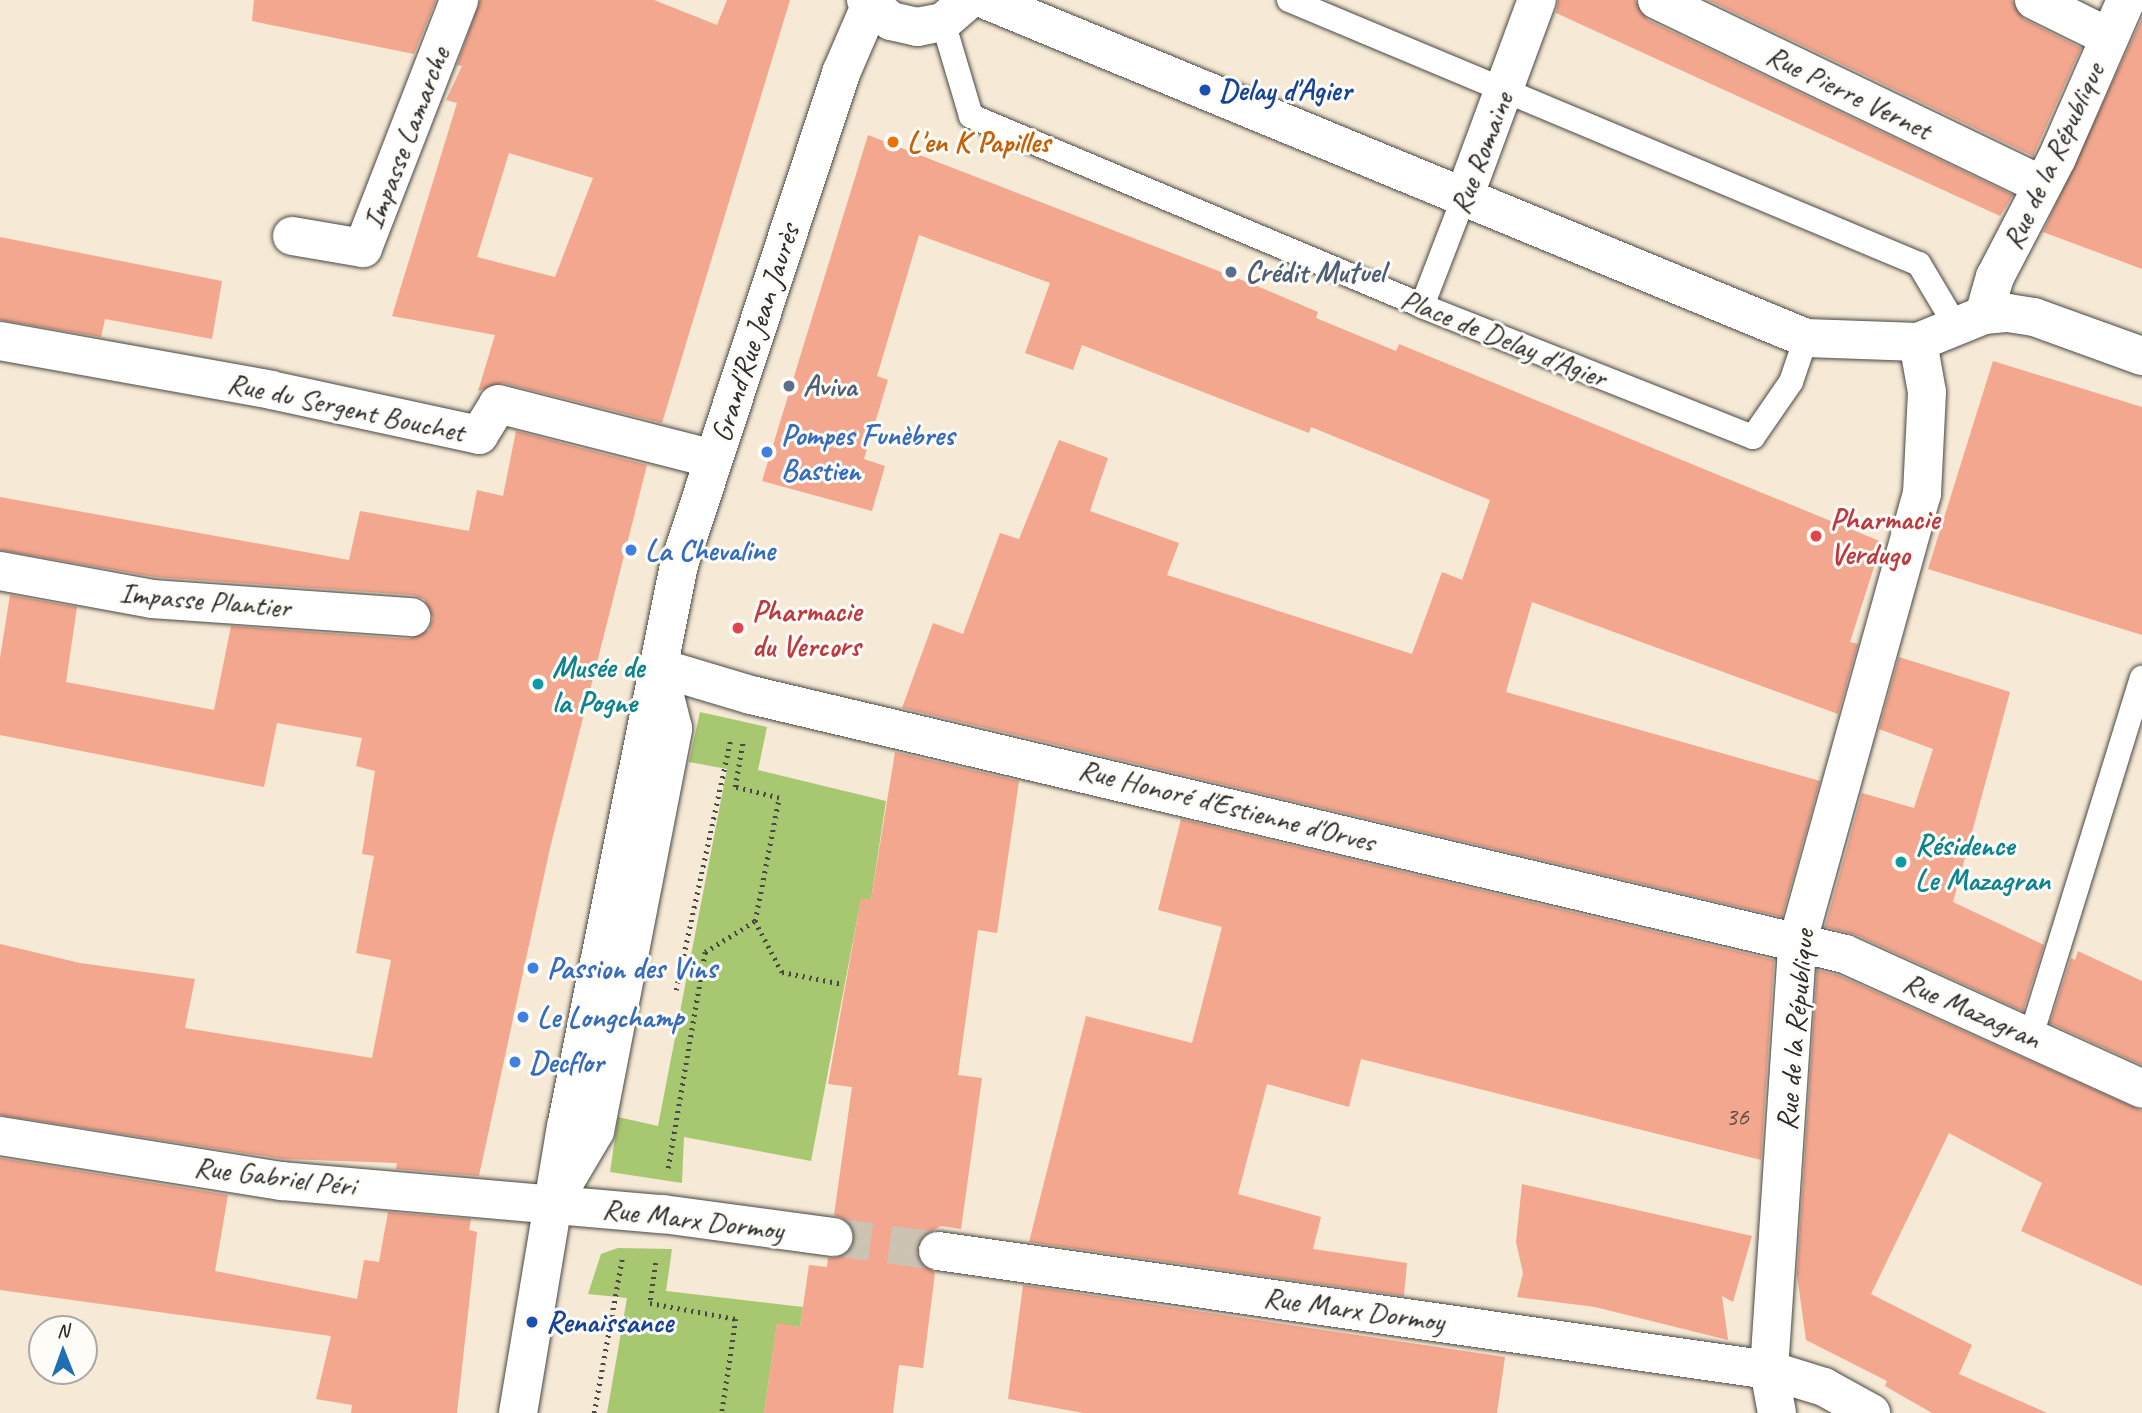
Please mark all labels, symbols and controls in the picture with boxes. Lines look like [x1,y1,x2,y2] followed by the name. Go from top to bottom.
[1761,37,1937,147] street label: Rue Pierre Vernet
[355,42,457,234] street label: Impasse Lamarche
[1994,57,2112,255] street label: Rue de la République
[1219,72,1351,108] place label: Delay d'Agier
[1197,82,1213,98] marker: Delay d'Agier
[1441,87,1521,219] street label: Rue Romaine
[907,124,1051,160] place label: L'en K Papilles
[885,134,901,150] marker: L'en K Papilles
[703,220,807,446] street label: Grand'Rue Jean Jaurès
[1245,254,1384,290] place label: Crédit Mutuel
[1223,264,1239,280] marker: Crédit Mutuel
[1396,280,1612,396] street label: Place de Delay d'Agier
[225,364,467,450] street label: Rue du Sergent Bouchet
[803,368,857,404] place label: Aviva
[781,378,797,394] marker: Aviva
[781,417,954,488] place label: Pompes Funèbres Bastien
[759,444,775,460] marker: Pompes Funèbres Bastien
[1830,501,1939,572] place label: Pharmacie Verdugo
[1808,528,1824,544] marker: Pharmacie Verdugo
[645,532,774,568] place label: La Chevaline
[623,542,639,558] marker: La Chevaline
[117,575,293,625] street label: Impasse Plantier
[752,593,861,664] place label: Pharmacie du Vercors
[730,620,746,636] marker: Pharmacie du Vercors
[552,649,644,720] place label: Musée de la Pogne
[530,676,546,692] marker: Musée de la Pogne
[1075,751,1379,859] street label: Rue Honoré d'Estienne d'Orves
[1915,827,2050,897] place label: Résidence Le Mazagran
[1893,854,1909,870] marker: Résidence Le Mazagran
[1768,928,1822,1132] street label: Rue de la République
[547,950,717,986] place label: Passion des Vins
[525,960,541,976] marker: Passion des Vins
[1898,964,2046,1056] street label: Rue Mazagran
[537,999,683,1035] place label: Le Longchamp
[515,1009,531,1025] marker: Le Longchamp
[529,1044,603,1080] place label: Decflor
[507,1054,523,1070] marker: Decflor
[1725,1101,1749,1133] house number: 36
[192,1148,358,1204] street label: Rue Gabriel Péri
[599,1190,787,1248] street label: Rue Marx Dormoy
[1260,1278,1448,1340] street label: Rue Marx Dormoy
[546,1304,673,1340] place label: Renaissance
[524,1314,540,1330] marker: Renaissance
[28,1315,98,1385] north arrow
[57,1319,69,1343] text: N

